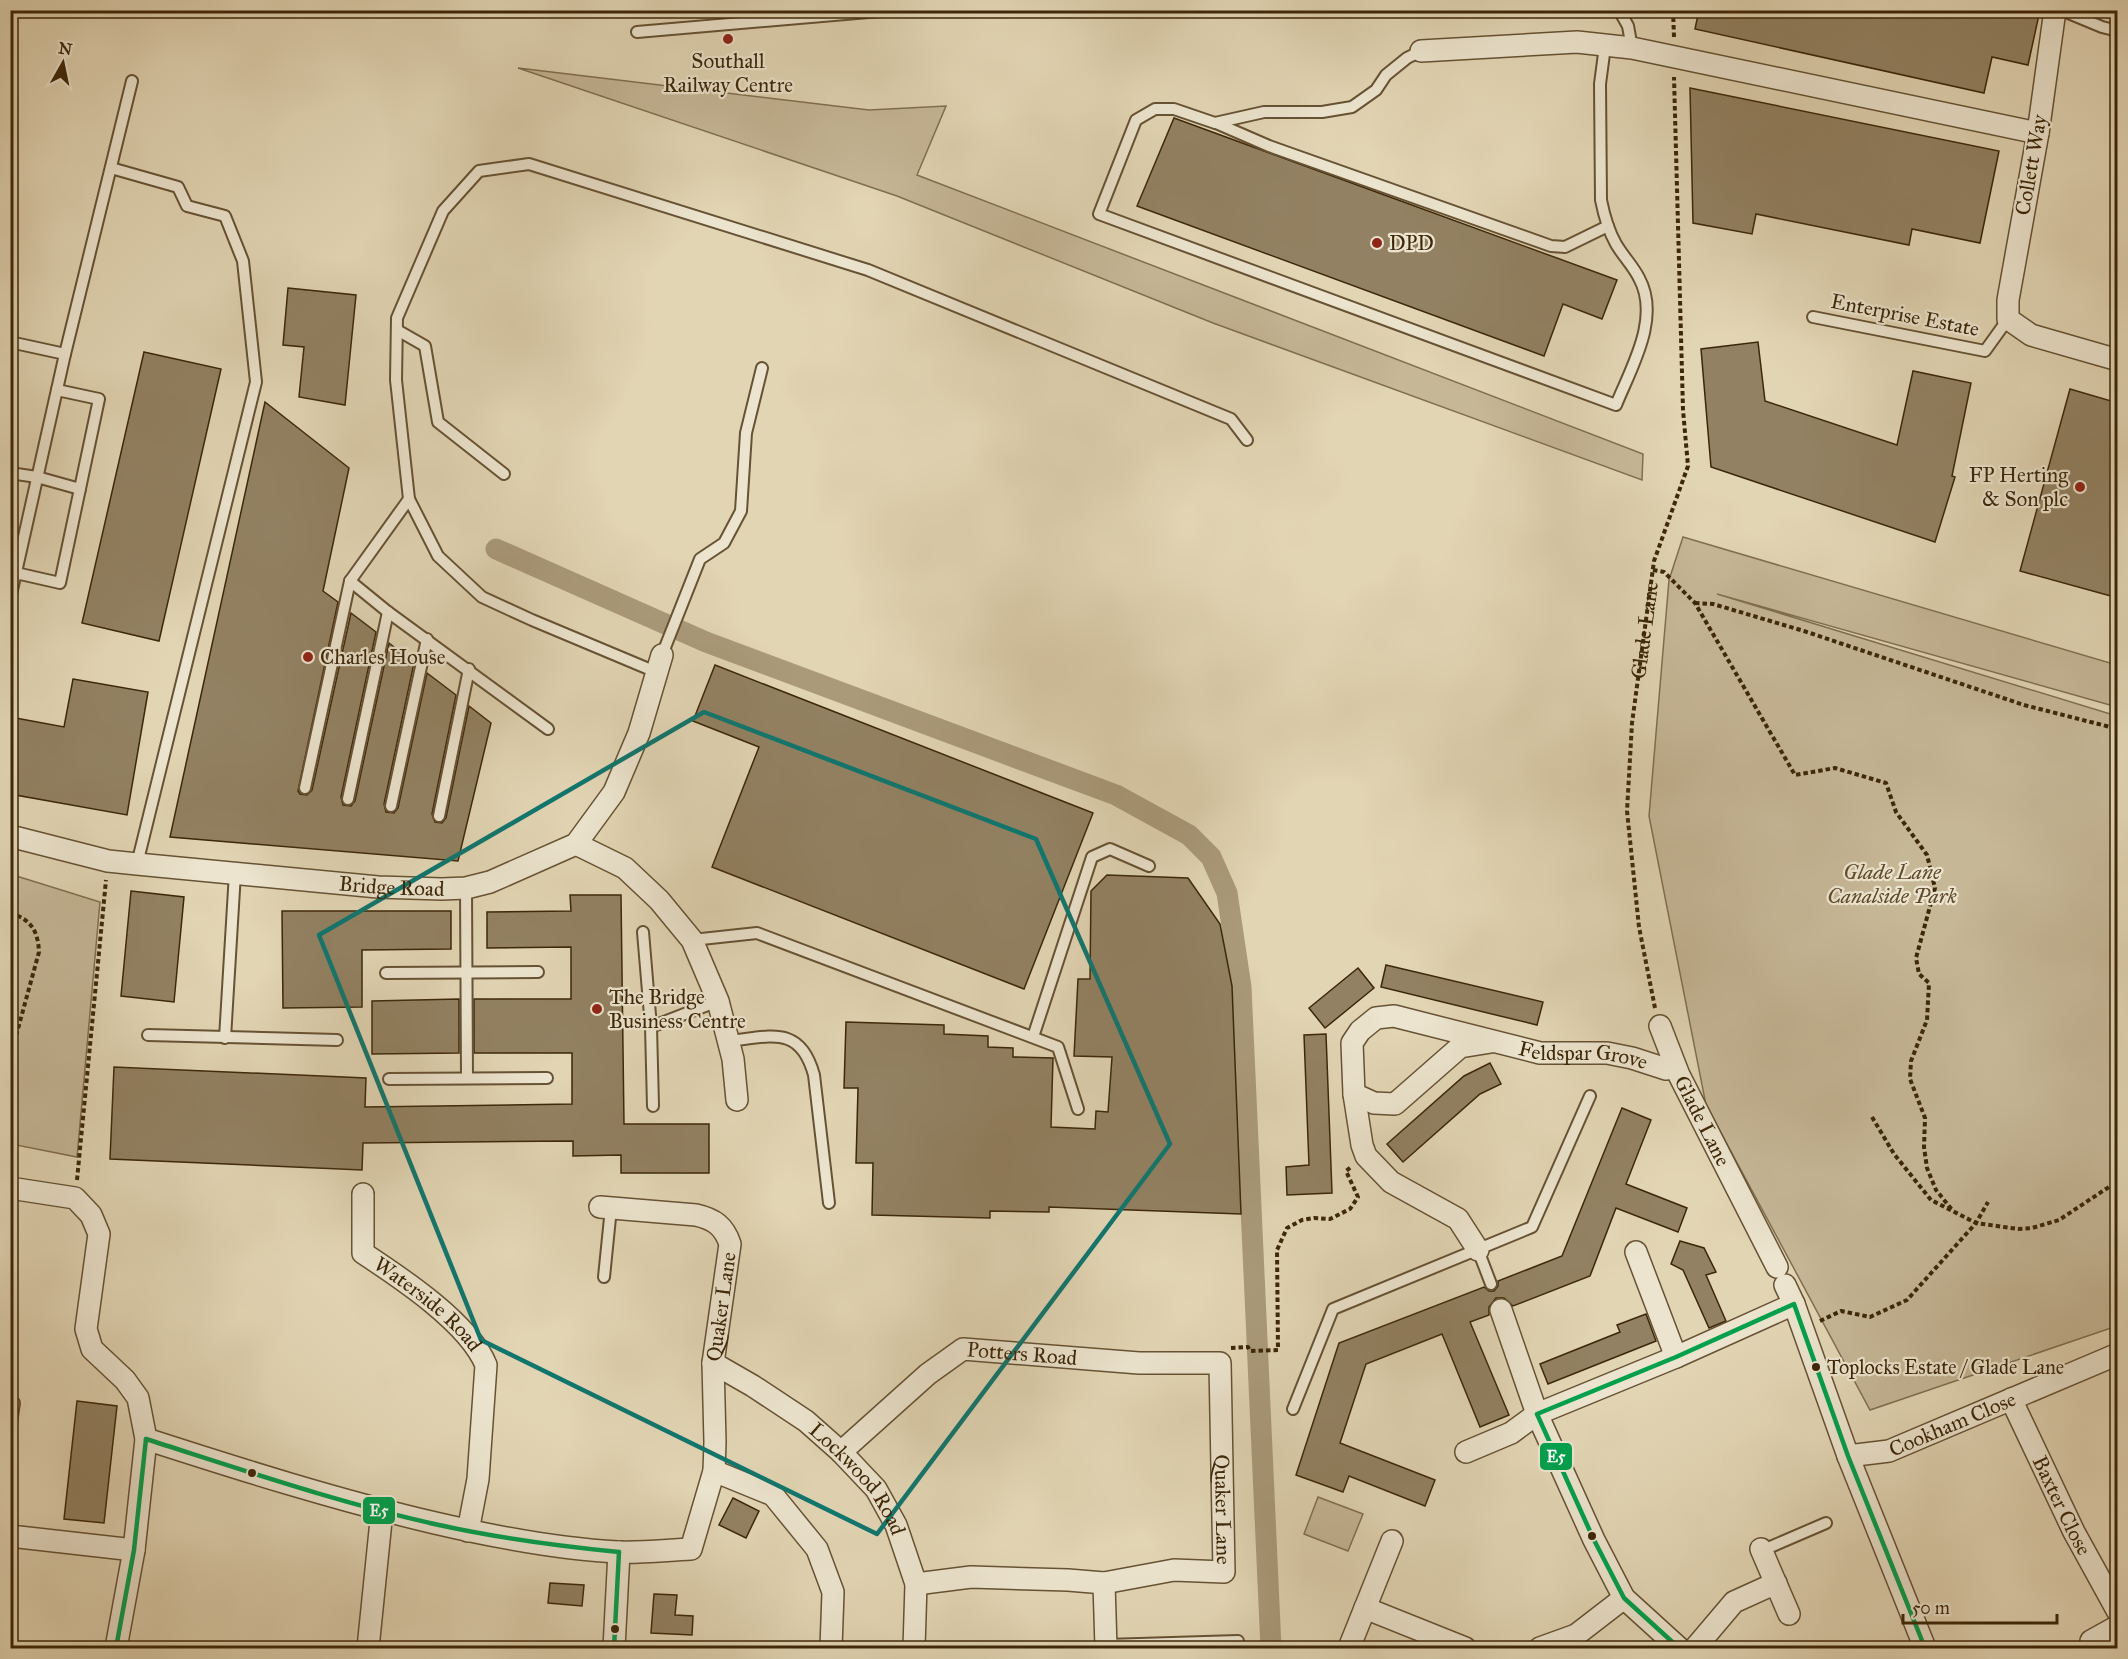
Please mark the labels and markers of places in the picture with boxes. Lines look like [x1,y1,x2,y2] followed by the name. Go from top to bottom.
[721,32,735,46] marker: Southall Railway Centre
[663,48,793,98] place label: Southall Railway Centre
[1389,230,1434,256] place label: DPD
[1370,236,1384,250] marker: DPD
[1969,462,2068,512] place label: FP Herting & Son plc
[2073,480,2087,494] marker: FP Herting & Son plc
[320,644,446,670] place label: Charles House
[301,650,315,664] marker: Charles House
[609,984,746,1034] place label: The Bridge Business Centre
[590,1002,604,1016] marker: The Bridge Business Centre
[1827,1355,2064,1379] place label: Toplocks Estate / Glade Lane
[1810,1361,1822,1373] marker: Toplocks Estate / Glade Lane
[246,1467,258,1479] unlabelled marker
[1586,1530,1598,1542] unlabelled marker
[609,1623,621,1635] unlabelled marker

